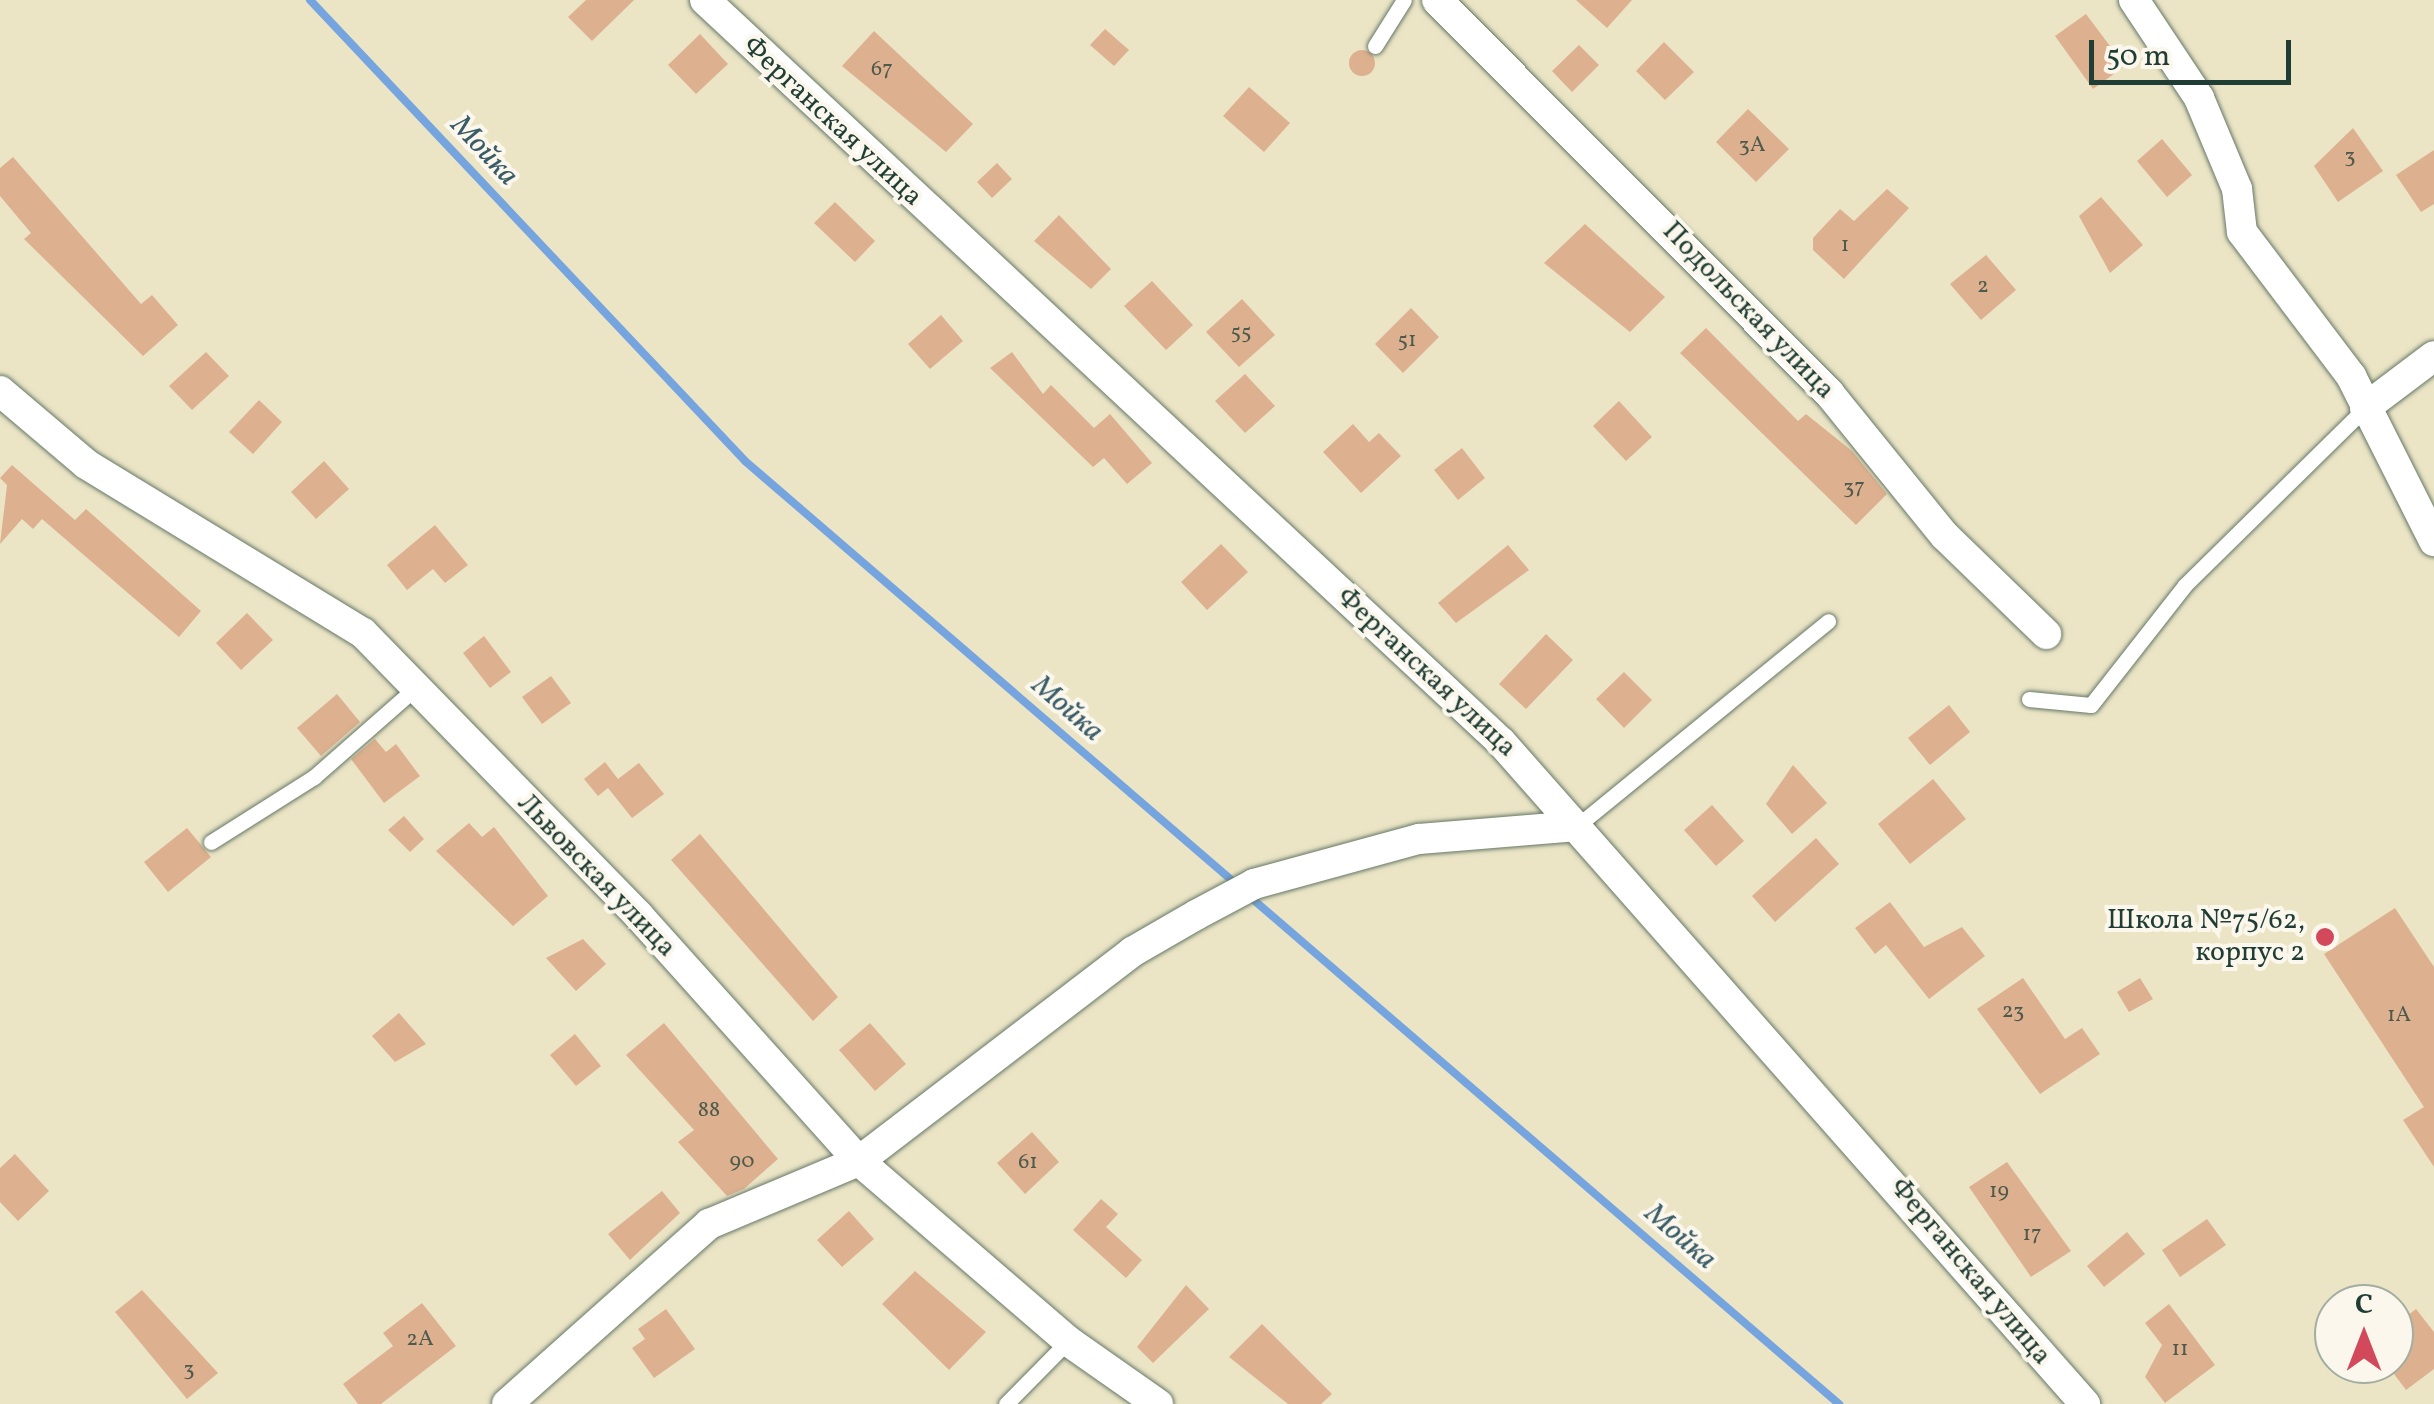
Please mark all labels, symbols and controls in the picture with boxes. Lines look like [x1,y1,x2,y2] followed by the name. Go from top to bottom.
[2094,20,2296,82] scale bar
[735,30,929,214] street label: Ферганская улица
[2106,36,2170,78] text: 50 m
[871,57,893,83] house number: 67
[442,108,526,194] water label: Мойка
[1739,133,1765,159] house number: 3А
[2344,144,2356,170] house number: 3
[1654,215,1842,407] street label: Подольская улица
[1841,233,1849,259] house number: 1
[1977,274,1989,300] house number: 2
[1230,320,1252,346] house number: 55
[1397,328,1417,354] house number: 51
[1843,475,1865,501] house number: 37
[1329,581,1523,765] street label: Ферганская улица
[1024,668,1110,750] water label: Мойка
[509,787,683,965] street label: Львовская улица
[2107,904,2305,970] place label: Школа №75/62, корпус 2
[2314,926,2336,948] marker: Школа №75/62, корпус 2
[2002,999,2024,1025] house number: 23
[2387,1003,2411,1029] house number: 1А
[698,1098,720,1124] house number: 88
[729,1149,755,1175] house number: 90
[1018,1150,1038,1176] house number: 61
[1882,1171,2058,1373] street label: Ферганская улица
[1989,1179,2009,1205] house number: 19
[1637,1196,1723,1278] water label: Мойка
[2022,1222,2042,1248] house number: 17
[2314,1284,2414,1384] north arrow
[2355,1286,2373,1325] text: С
[406,1327,434,1353] house number: 2А
[2171,1337,2189,1363] house number: 11
[183,1357,195,1383] house number: 3

